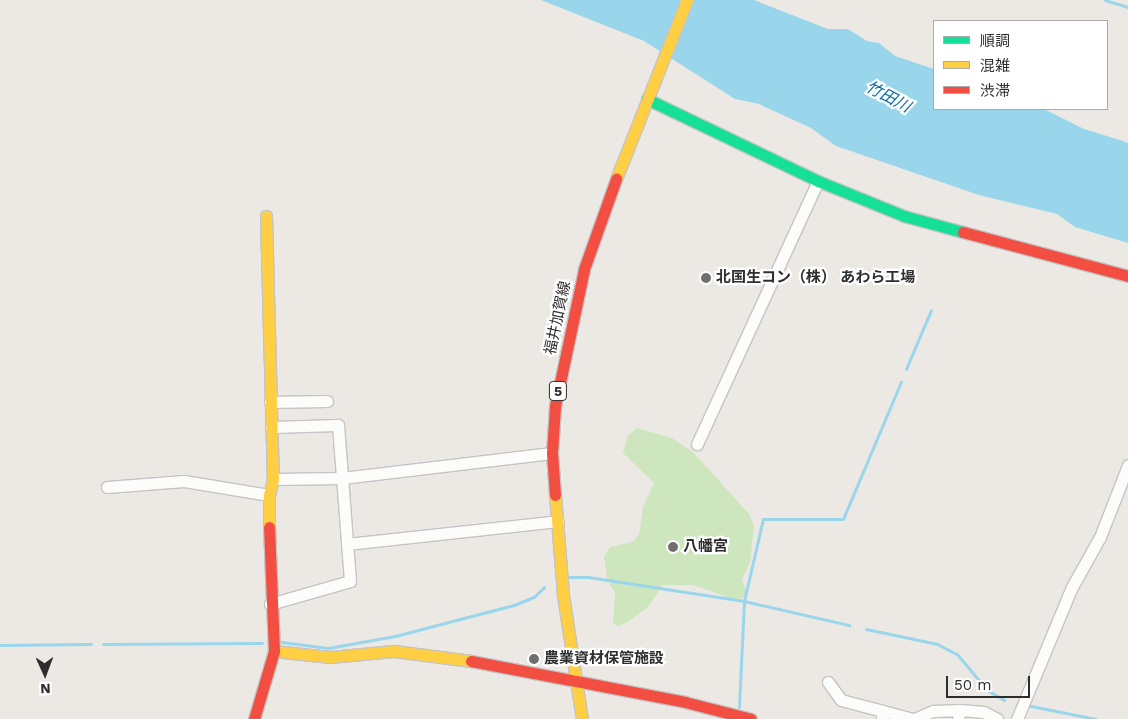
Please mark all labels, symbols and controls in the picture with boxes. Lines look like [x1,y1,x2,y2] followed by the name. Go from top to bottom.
[933,20,1108,110] legend
[980,32,1010,50] text: 順調
[980,57,1010,75] text: 混雑
[862,77,914,117] water label: 竹田川
[980,82,1010,100] text: 渋滞
[716,269,915,287] place label: 北国生コン（株） あわら工場
[700,272,712,284] marker: 北国生コン（株） あわら工場
[541,279,575,357] street label: 福井加賀線
[548,380,568,402] road number: 5
[683,538,728,556] place label: 八幡宮
[667,541,679,553] marker: 八幡宮
[20,649,70,699] north arrow
[544,650,664,668] place label: 農業資材保管施設
[528,653,540,665] marker: 農業資材保管施設
[948,666,1032,698] scale bar
[954,676,991,694] text: 50 m
[40,681,51,697] text: N

